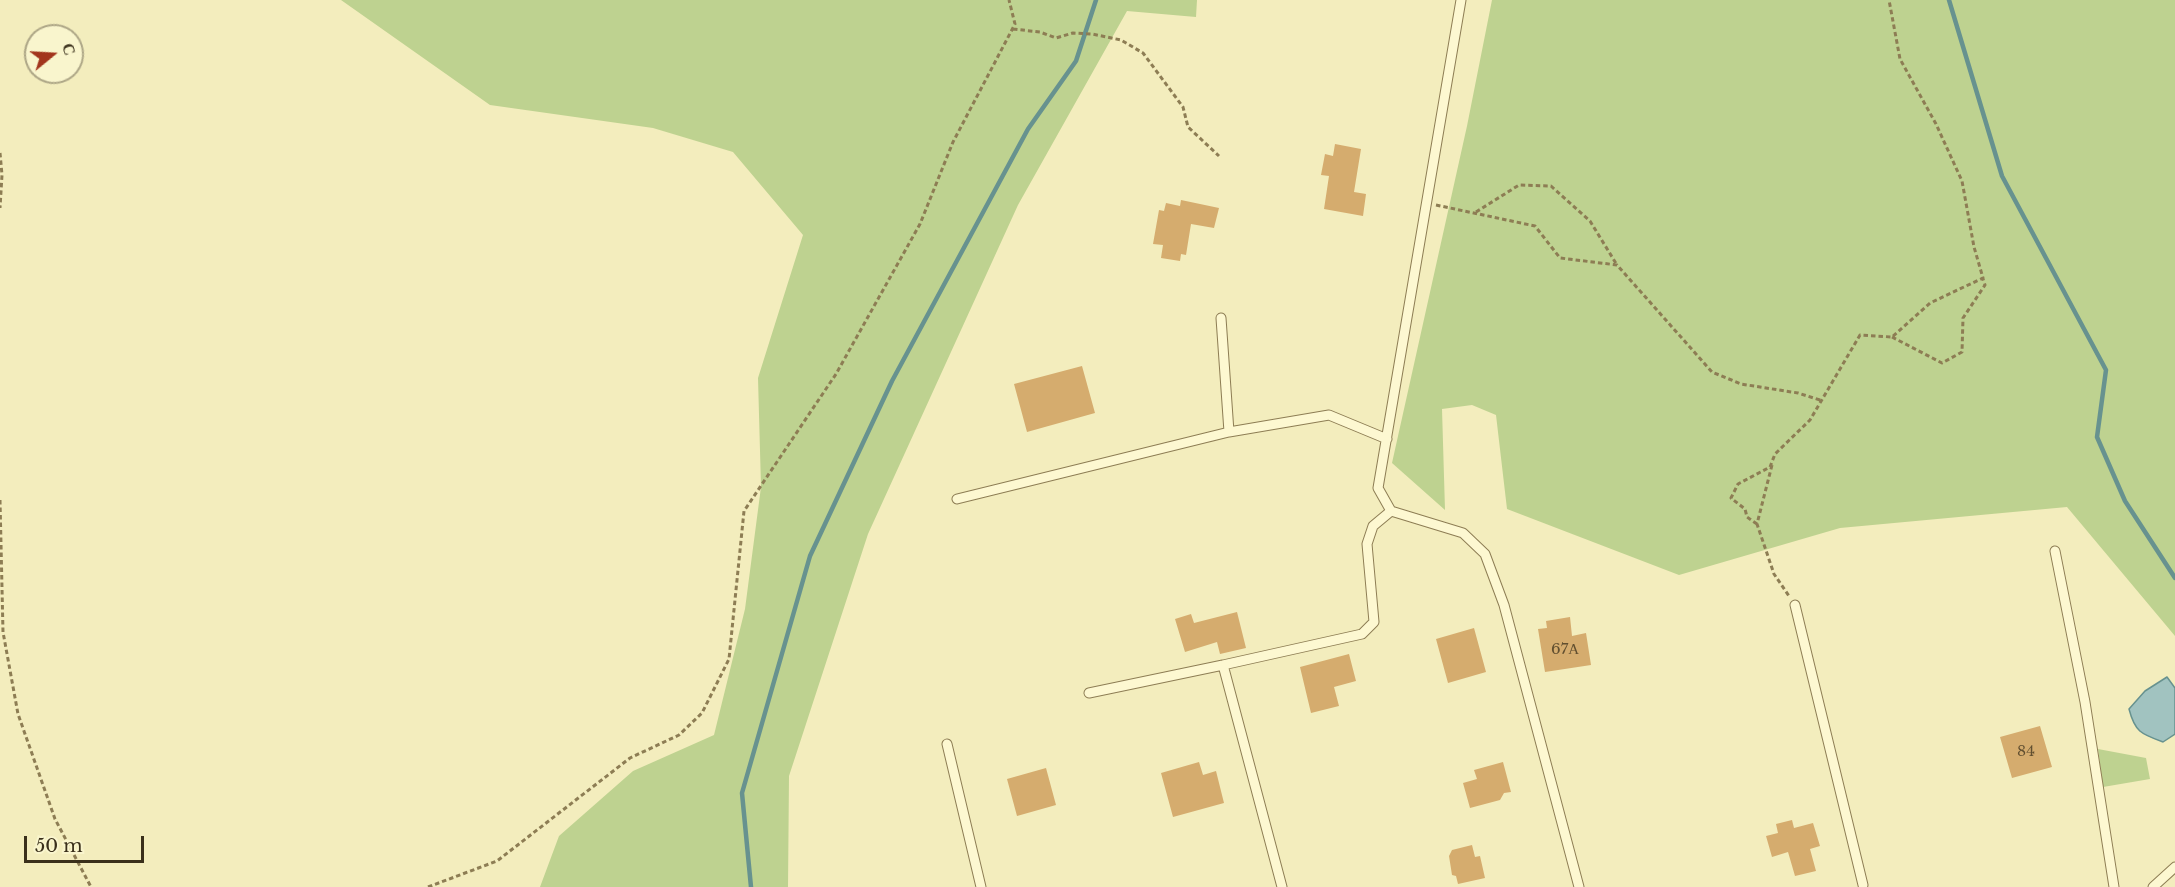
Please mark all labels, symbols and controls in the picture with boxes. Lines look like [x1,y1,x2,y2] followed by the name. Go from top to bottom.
[24,24,84,84] north arrow
[58,40,81,58] text: С
[1551,641,1579,659] house number: 67А
[2017,743,2035,761] house number: 84
[27,824,147,862] scale bar
[35,835,83,857] text: 50 m

